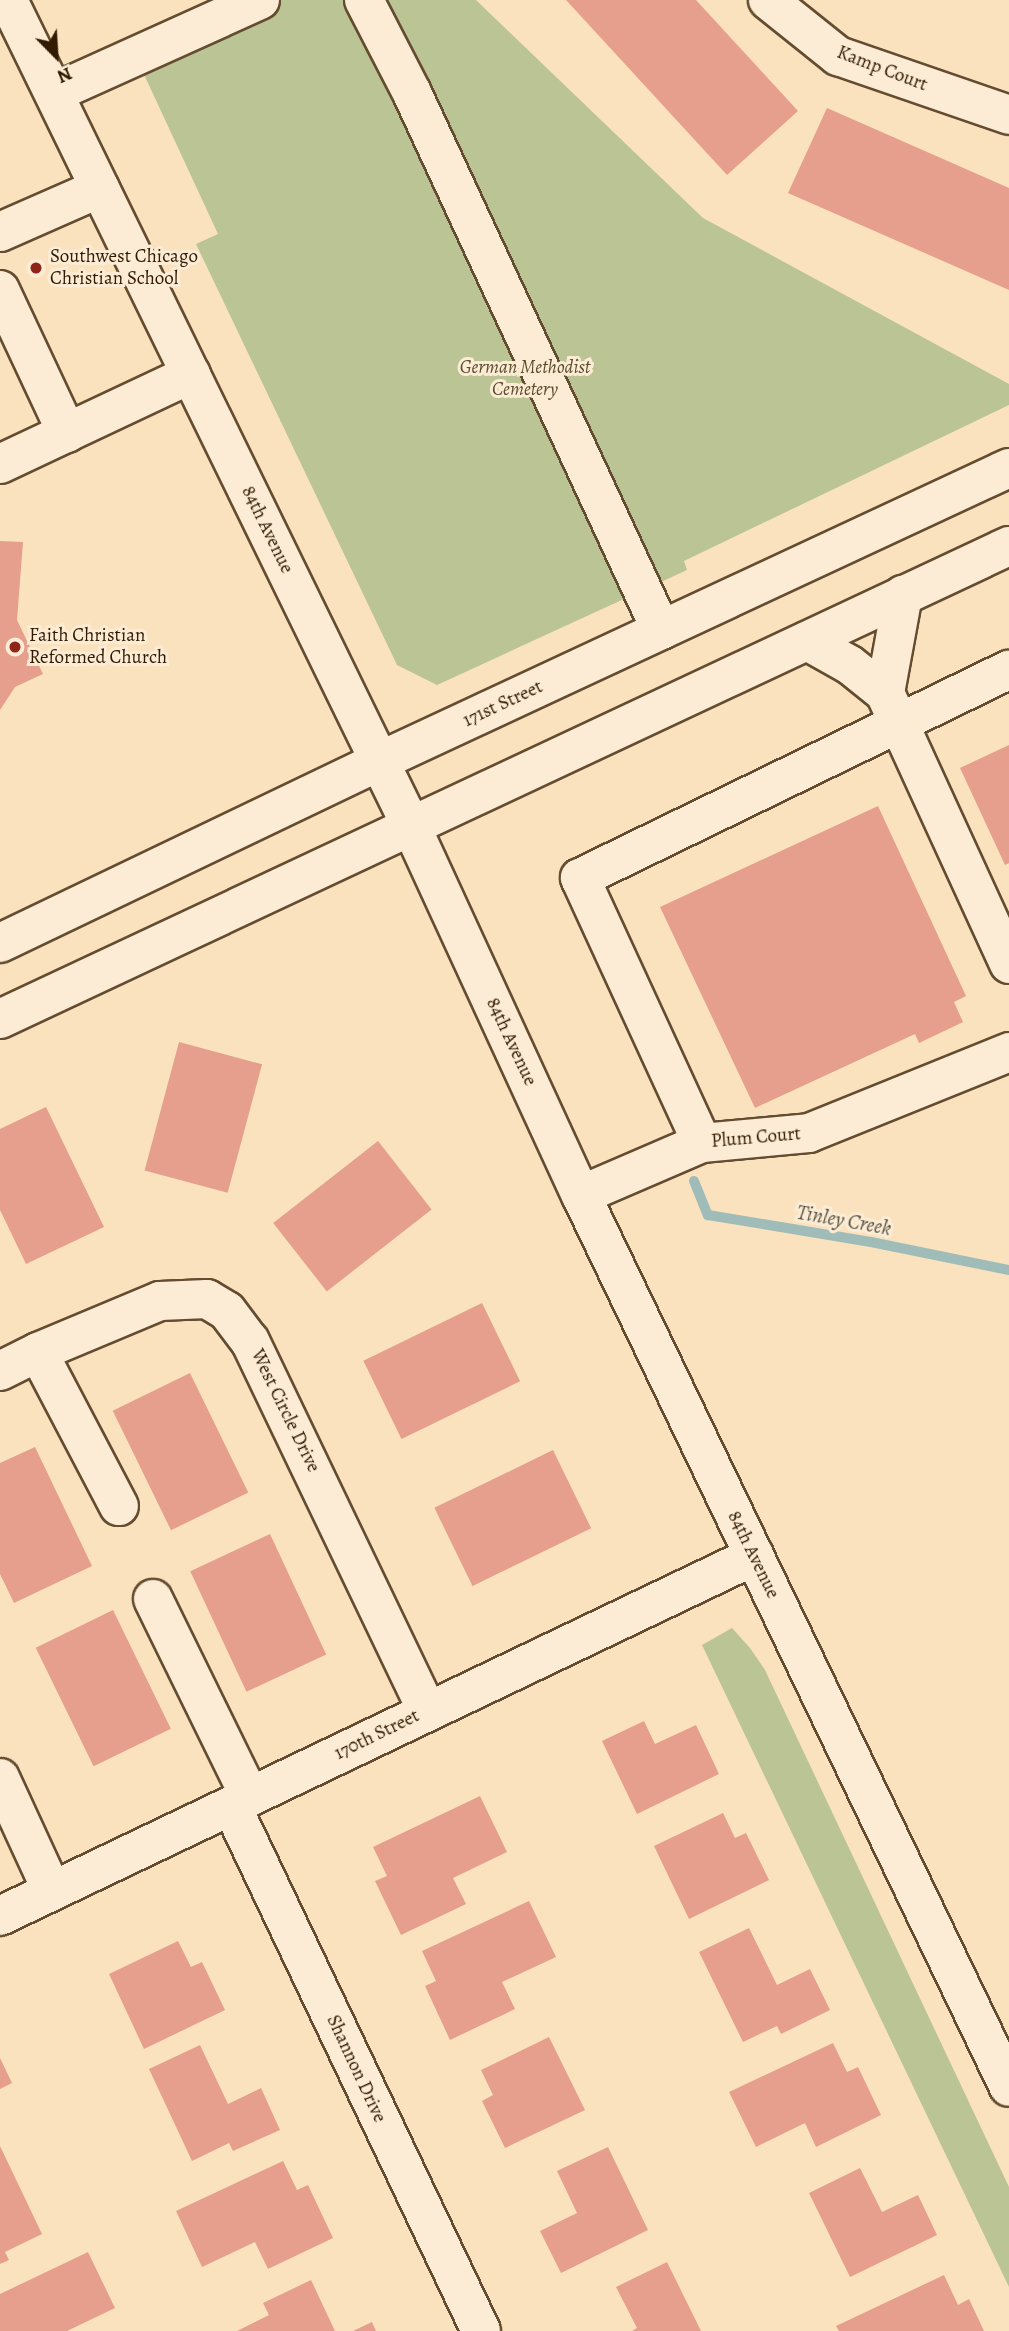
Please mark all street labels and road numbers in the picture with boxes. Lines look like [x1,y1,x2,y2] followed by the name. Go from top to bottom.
[834,41,930,97] street label: Kamp Court
[236,482,298,578] street label: 84th Avenue
[459,676,547,732] street label: 171st Street
[481,994,541,1090] street label: 84th Avenue
[710,1123,802,1153] street label: Plum Court
[245,1346,325,1476] street label: West Circle Drive
[722,1507,784,1603] street label: 84th Avenue
[331,1705,423,1765] street label: 170th Street
[321,2012,391,2126] street label: Shannon Drive

